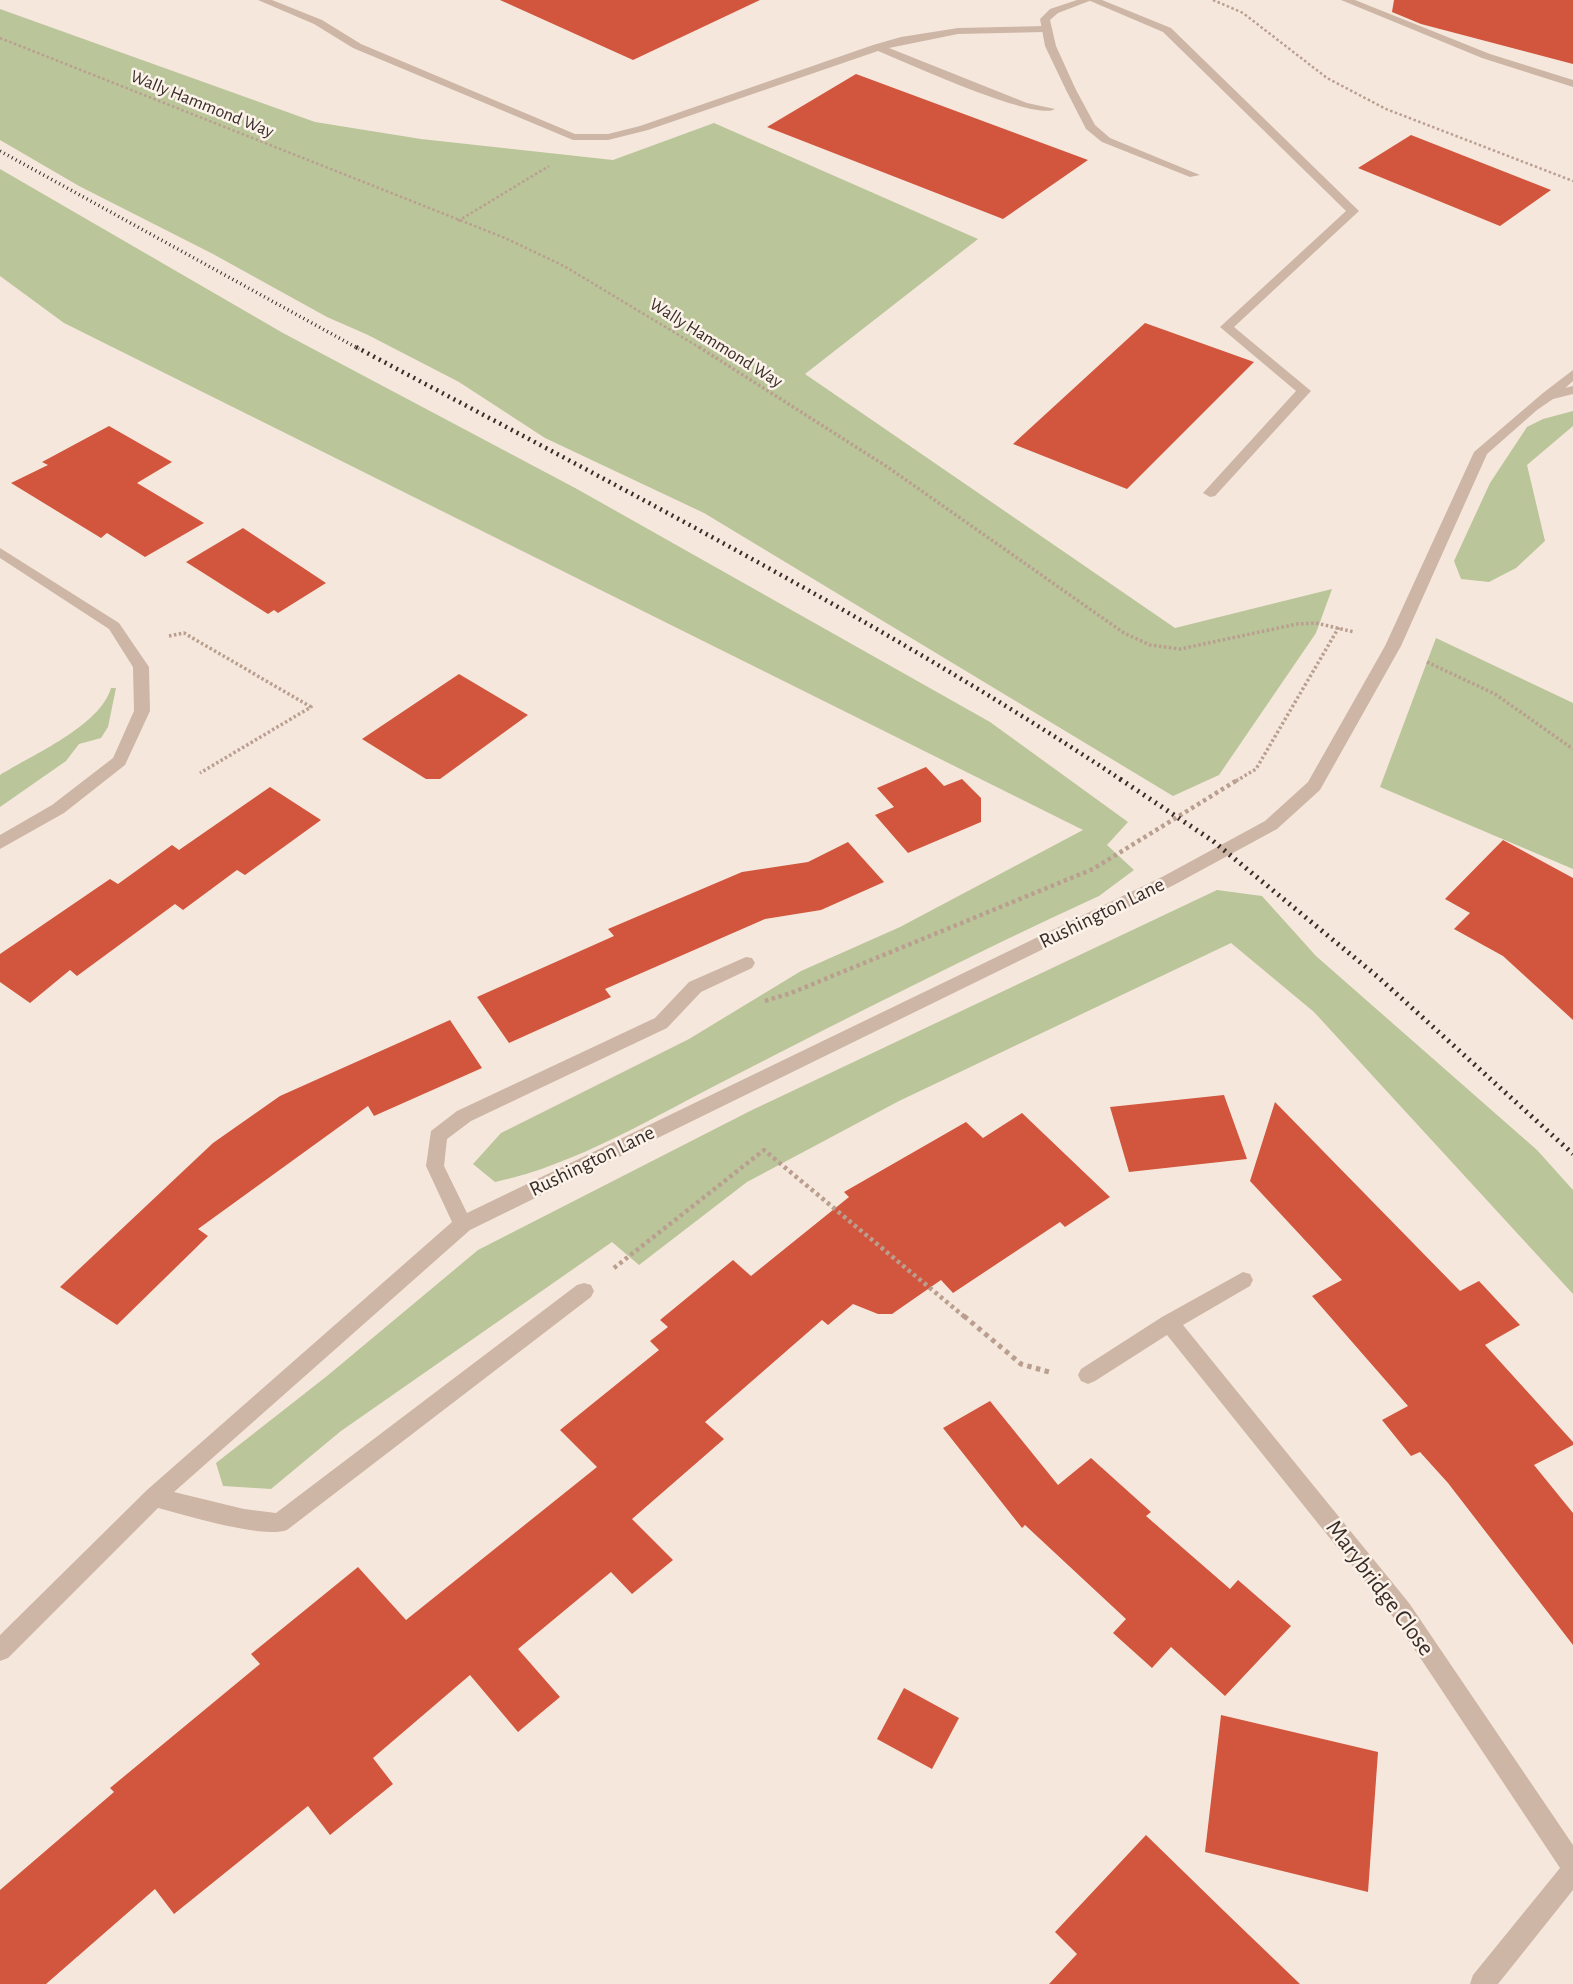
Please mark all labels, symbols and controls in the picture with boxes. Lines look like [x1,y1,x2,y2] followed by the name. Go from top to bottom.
[127,65,277,143] street label: Wally Hammond Way
[646,293,786,393] street label: Wally Hammond Way
[1035,872,1169,954] street label: Rushington Lane
[525,1120,659,1202] street label: Rushington Lane
[1320,1514,1440,1662] street label: Marybridge Close

